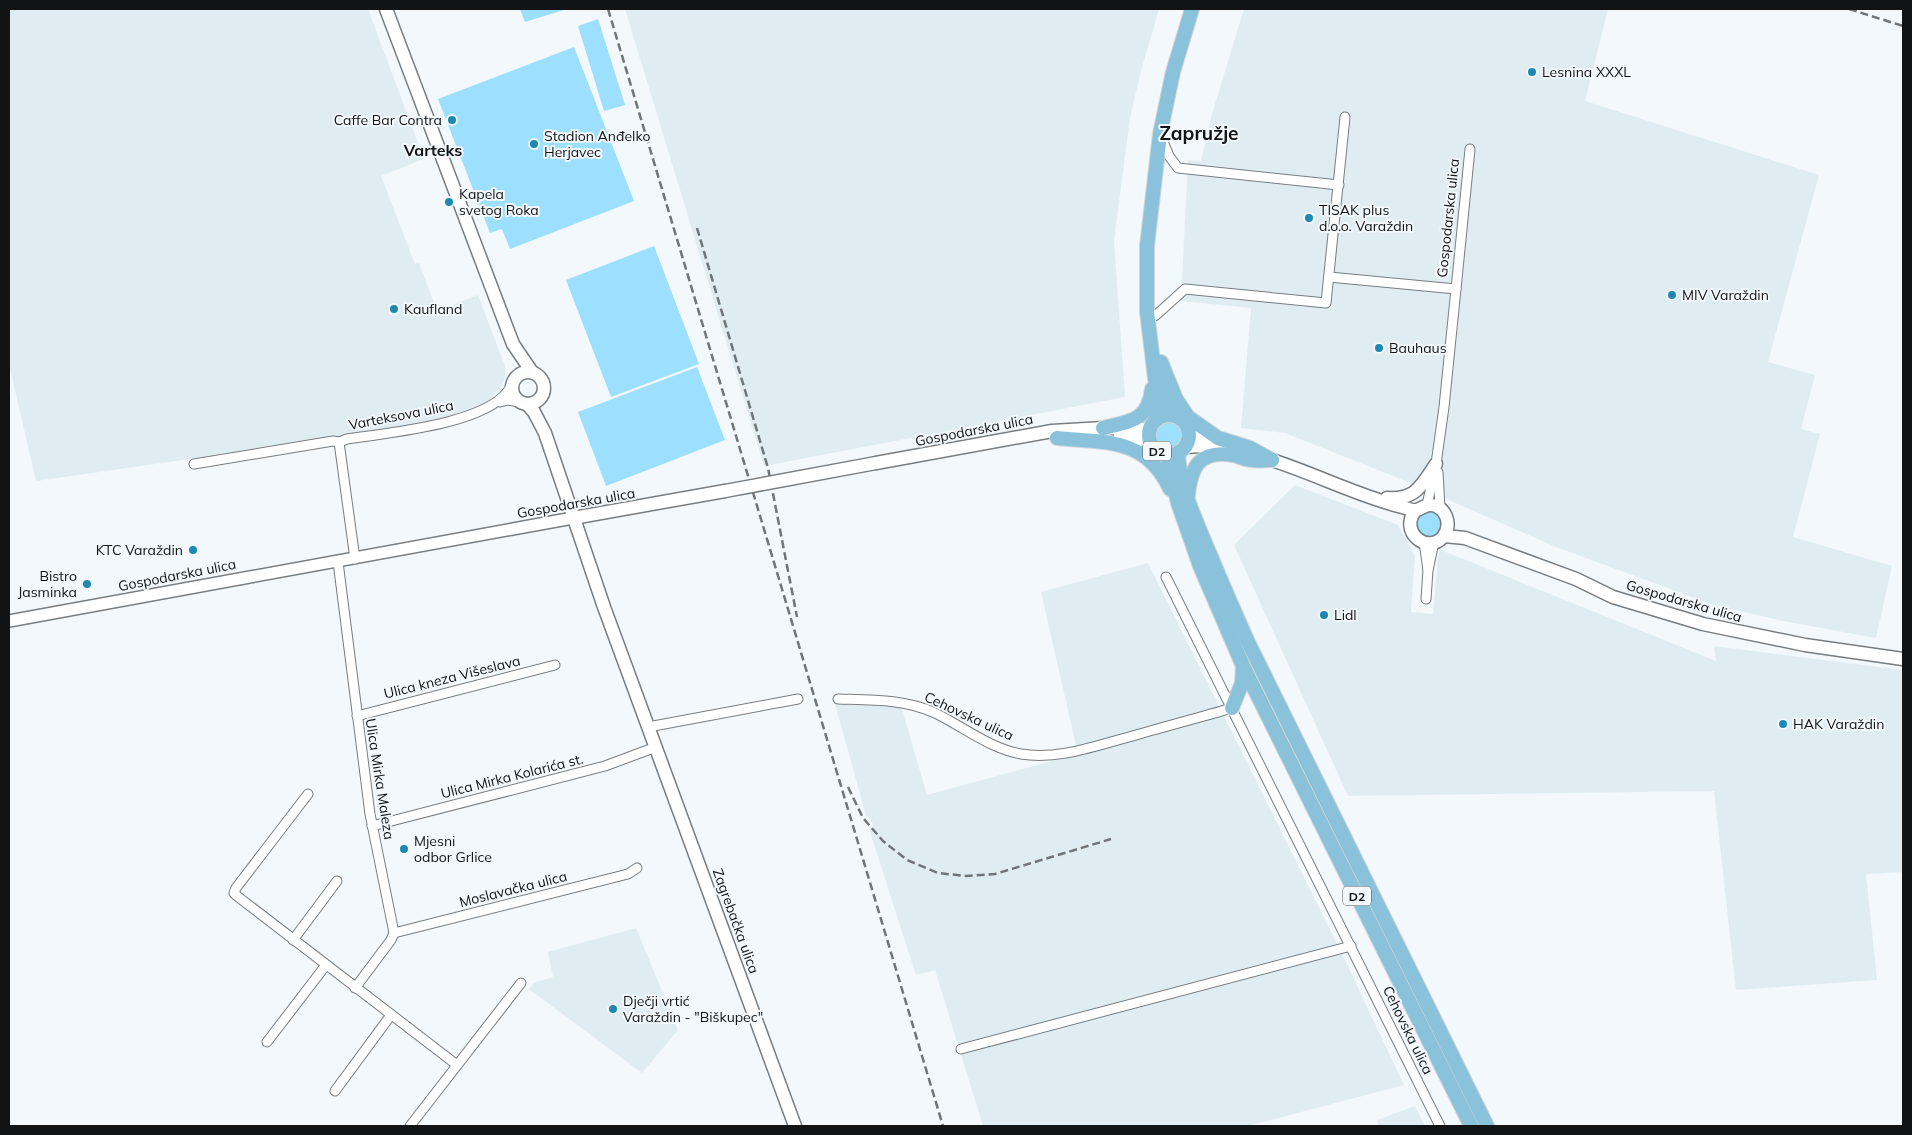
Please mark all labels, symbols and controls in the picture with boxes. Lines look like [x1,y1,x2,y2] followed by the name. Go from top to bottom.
[1542,63,1631,81] place label: Lesnina XXXL
[1526,66,1538,78] marker: Lesnina XXXL
[334,111,442,129] place label: Caffe Bar Contra
[446,114,458,126] marker: Caffe Bar Contra
[1159,121,1239,145] district label: Zapružje
[544,127,650,161] place label: Stadion Anđelko Herjavec
[528,138,540,150] marker: Stadion Anđelko Herjavec
[403,140,462,160] district label: Varteks
[1433,158,1463,278] street label: Gospodarska ulica
[459,185,539,219] place label: Kapela svetog Roka
[443,196,455,208] marker: Kapela svetog Roka
[1319,201,1413,235] place label: TISAK plus d.o.o. Varaždin
[1303,212,1315,224] marker: TISAK plus d.o.o. Varaždin
[1682,286,1769,304] place label: MIV Varaždin
[1666,289,1678,301] marker: MIV Varaždin
[404,300,462,318] place label: Kaufland
[388,303,400,315] marker: Kaufland
[1389,339,1447,357] place label: Bauhaus
[1373,342,1385,354] marker: Bauhaus
[347,396,455,434] street label: Varteksova ulica
[914,410,1034,450] street label: Gospodarska ulica
[1143,442,1171,461] road number: D2
[516,484,636,522] street label: Gospodarska ulica
[96,541,183,559] place label: KTC Varaždin
[187,544,199,556] marker: KTC Varaždin
[117,555,237,595] street label: Gospodarska ulica
[18,567,77,601] place label: Bistro Jasminka
[1624,576,1744,626] street label: Gospodarska ulica
[81,578,93,590] marker: Bistro Jasminka
[1334,606,1357,624] place label: Lidl
[1318,609,1330,621] marker: Lidl
[382,651,522,703] street label: Ulica kneza Višeslava
[922,688,1016,744] street label: Cehovska ulica
[1793,715,1884,733] place label: HAK Varaždin
[362,717,398,841] street label: Ulica Mirka Maleza
[1777,718,1789,730] marker: HAK Varaždin
[439,750,585,802] street label: Ulica Mirka Kolarića st.
[414,832,492,866] place label: Mjesni odbor Grlice
[398,843,410,855] marker: Mjesni odbor Grlice
[709,866,763,976] street label: Zagrebačka ulica
[457,867,569,911] street label: Moslavačka ulica
[1343,886,1371,906] road number: D2
[1379,983,1437,1077] street label: Cehovska ulica
[623,992,763,1026] place label: Dječji vrtić Varaždin - "Biškupec"
[607,1003,619,1015] marker: Dječji vrtić Varaždin - "Biškupec"

